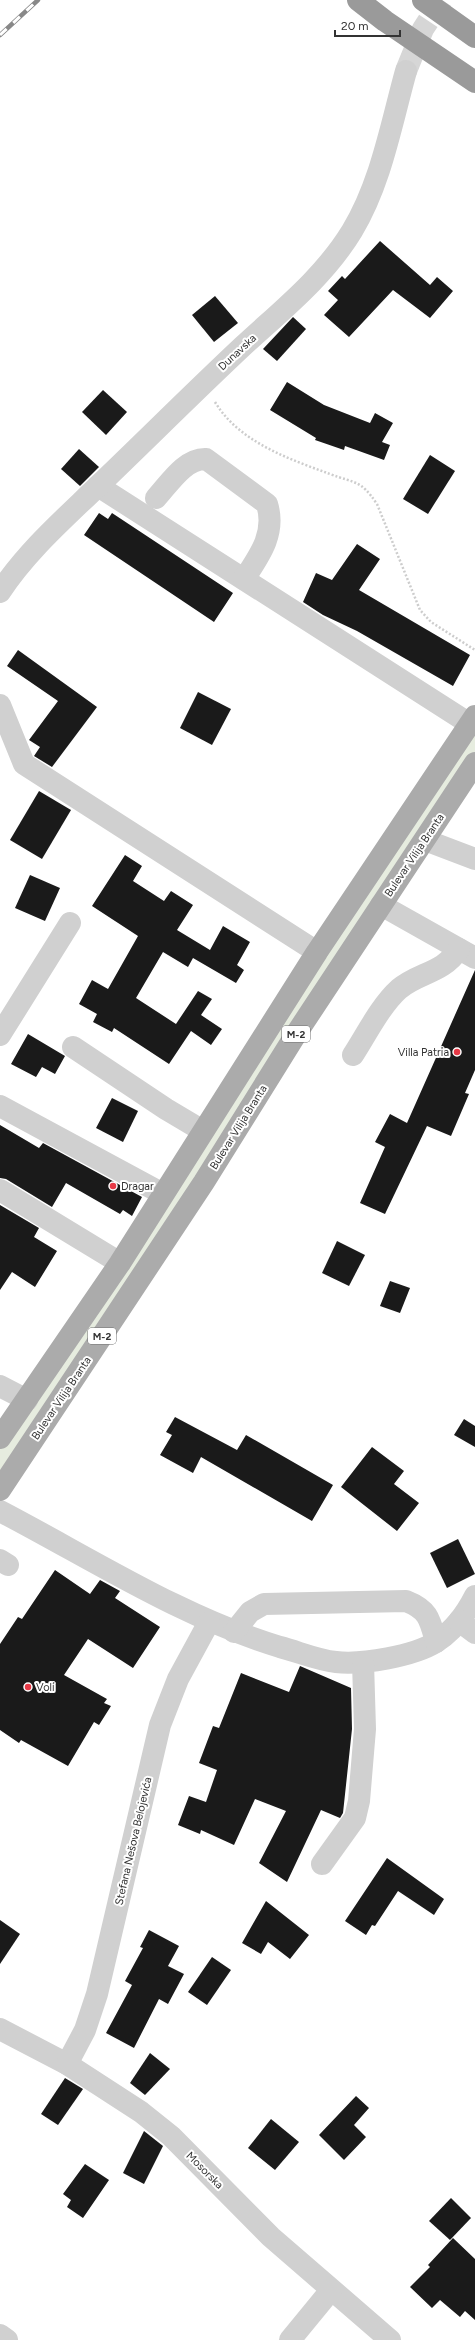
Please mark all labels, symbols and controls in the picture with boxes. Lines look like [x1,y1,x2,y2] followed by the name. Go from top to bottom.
[335,12,400,38] scale bar
[341,19,369,33] text: 20 m
[216,332,259,373] street label: Dunavska
[382,811,447,899] street label: Bulevar Vilija Branta
[282,1026,310,1042] road number: M-2
[398,1046,449,1059] place label: Villa Patria
[452,1047,462,1057] marker: Villa Patria
[207,1083,270,1172] street label: Bulevar Vilija Branta
[121,1180,154,1193] place label: Dragar
[108,1181,118,1191] marker: Dragar
[88,1328,116,1344] road number: M-2
[29,1354,94,1442] street label: Bulevar Vilija Branta
[36,1681,55,1694] place label: Voli
[23,1682,33,1692] marker: Voli
[112,1776,155,1906] street label: Stefana Nešova Belojevića
[183,2149,226,2192] street label: Mosorska

